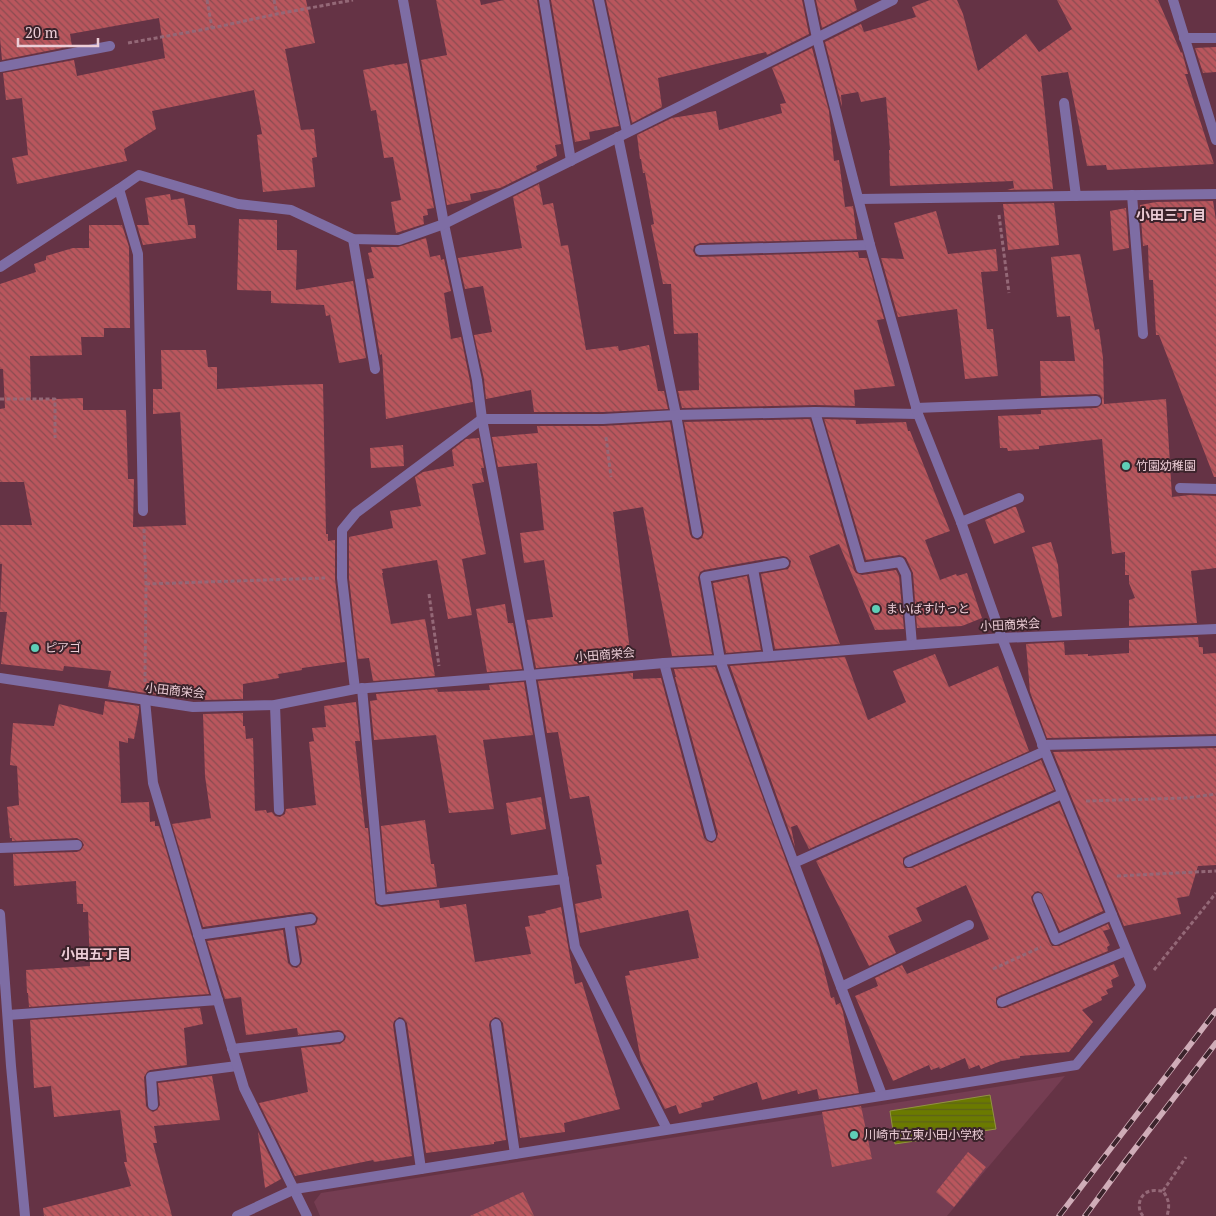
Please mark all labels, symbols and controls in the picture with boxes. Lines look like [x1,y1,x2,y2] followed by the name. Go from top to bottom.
[18,15,98,47] scale bar
[25,22,58,42] text: 20 m
[1136,205,1206,224] district label: 小田三丁目
[1136,458,1196,473] place label: 竹園幼稚園
[1120,460,1132,472] marker: 竹園幼稚園
[886,601,970,616] place label: まいばすけっと
[870,603,882,615] marker: まいばすけっと
[980,615,1040,634] street label: 小田商栄会
[45,640,81,655] place label: ピアゴ
[29,642,41,654] marker: ピアゴ
[574,644,636,665] street label: 小田商栄会
[144,680,206,701] street label: 小田商栄会
[61,944,131,963] district label: 小田五丁目
[864,1127,984,1142] place label: 川崎市立東小田小学校
[848,1129,860,1141] marker: 川崎市立東小田小学校

